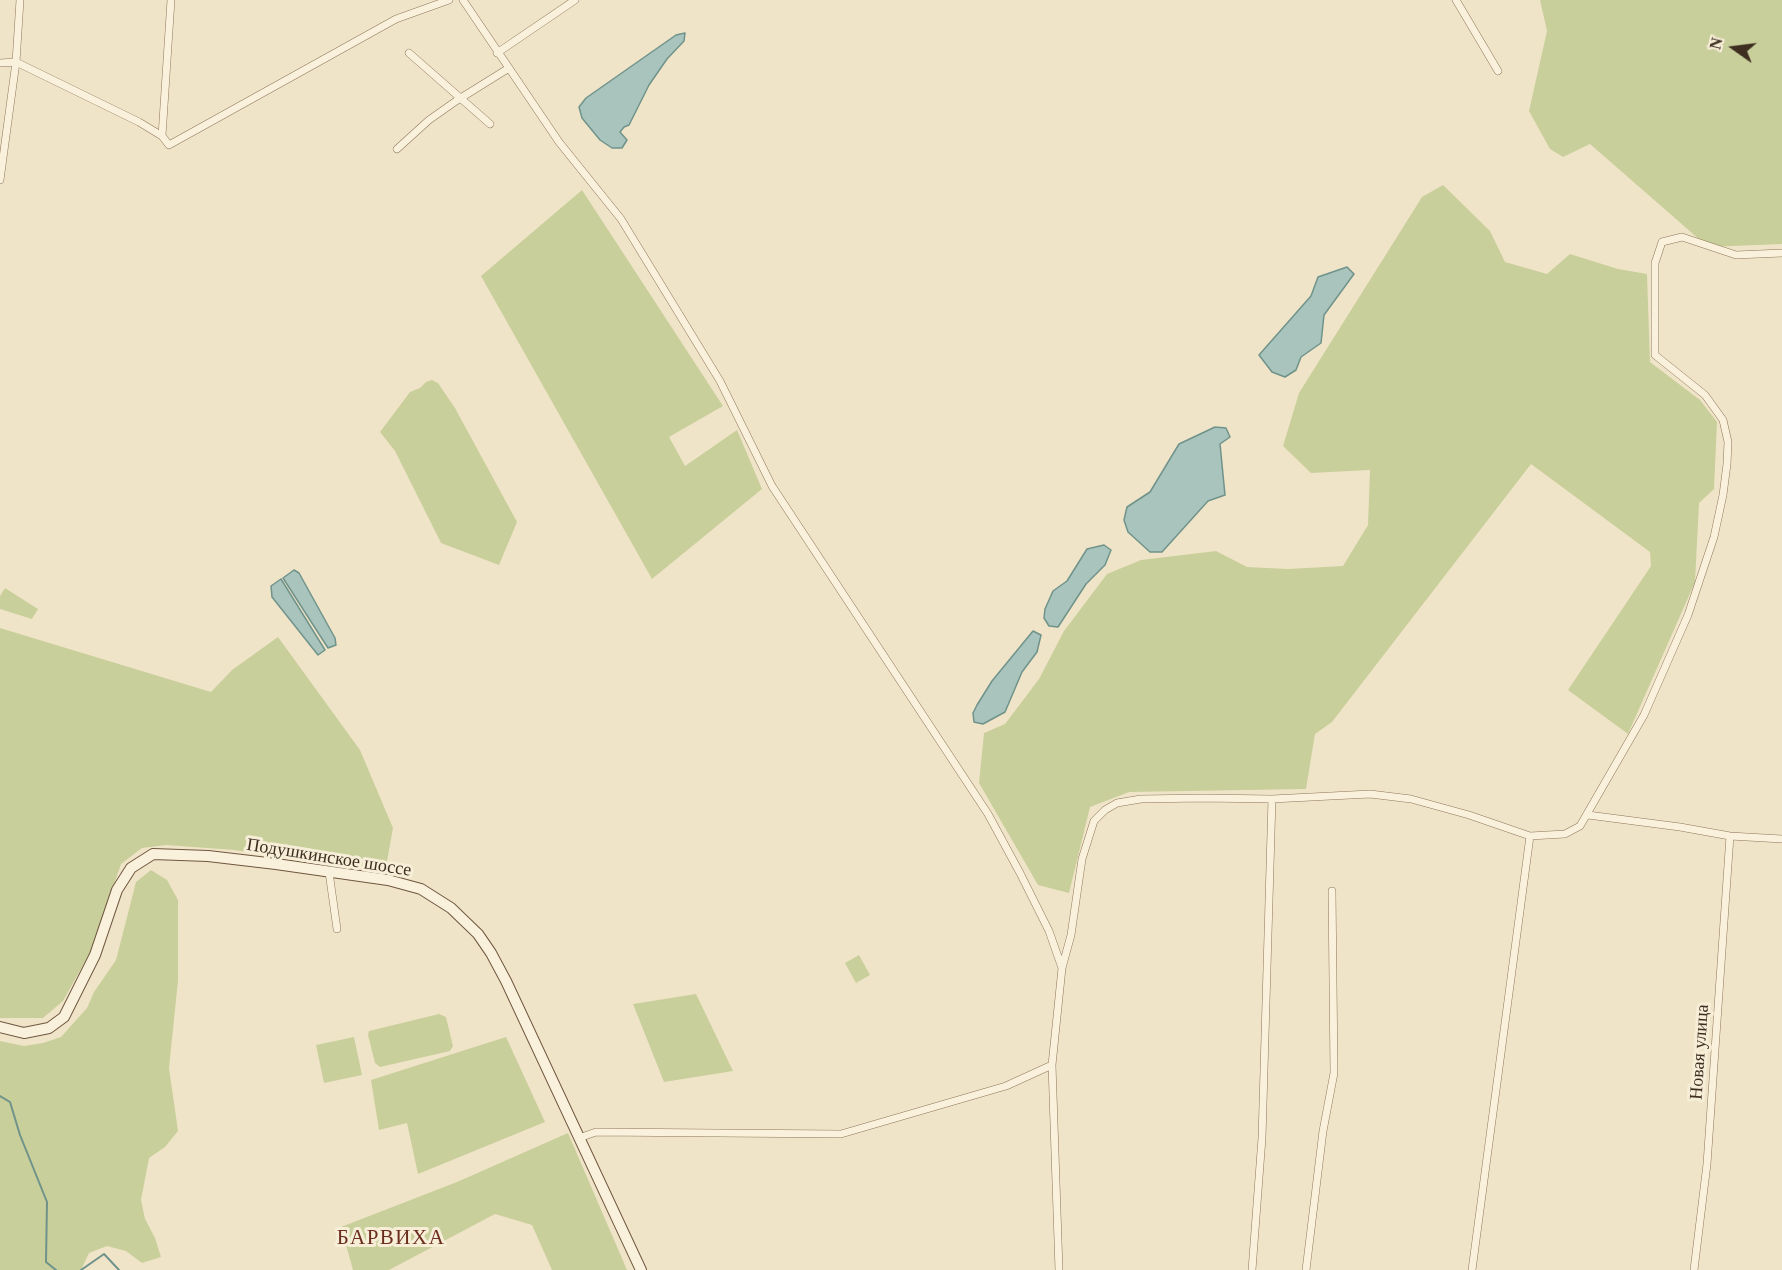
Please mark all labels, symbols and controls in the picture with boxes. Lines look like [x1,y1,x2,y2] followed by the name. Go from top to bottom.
[1704,18,1764,78] north arrow
[1706,36,1726,51] text: N
[245,834,413,882] street label: Подушкинское шоссе
[1686,1004,1714,1100] street label: Новая улица
[337,1225,445,1251] district label: БАРВИХА

